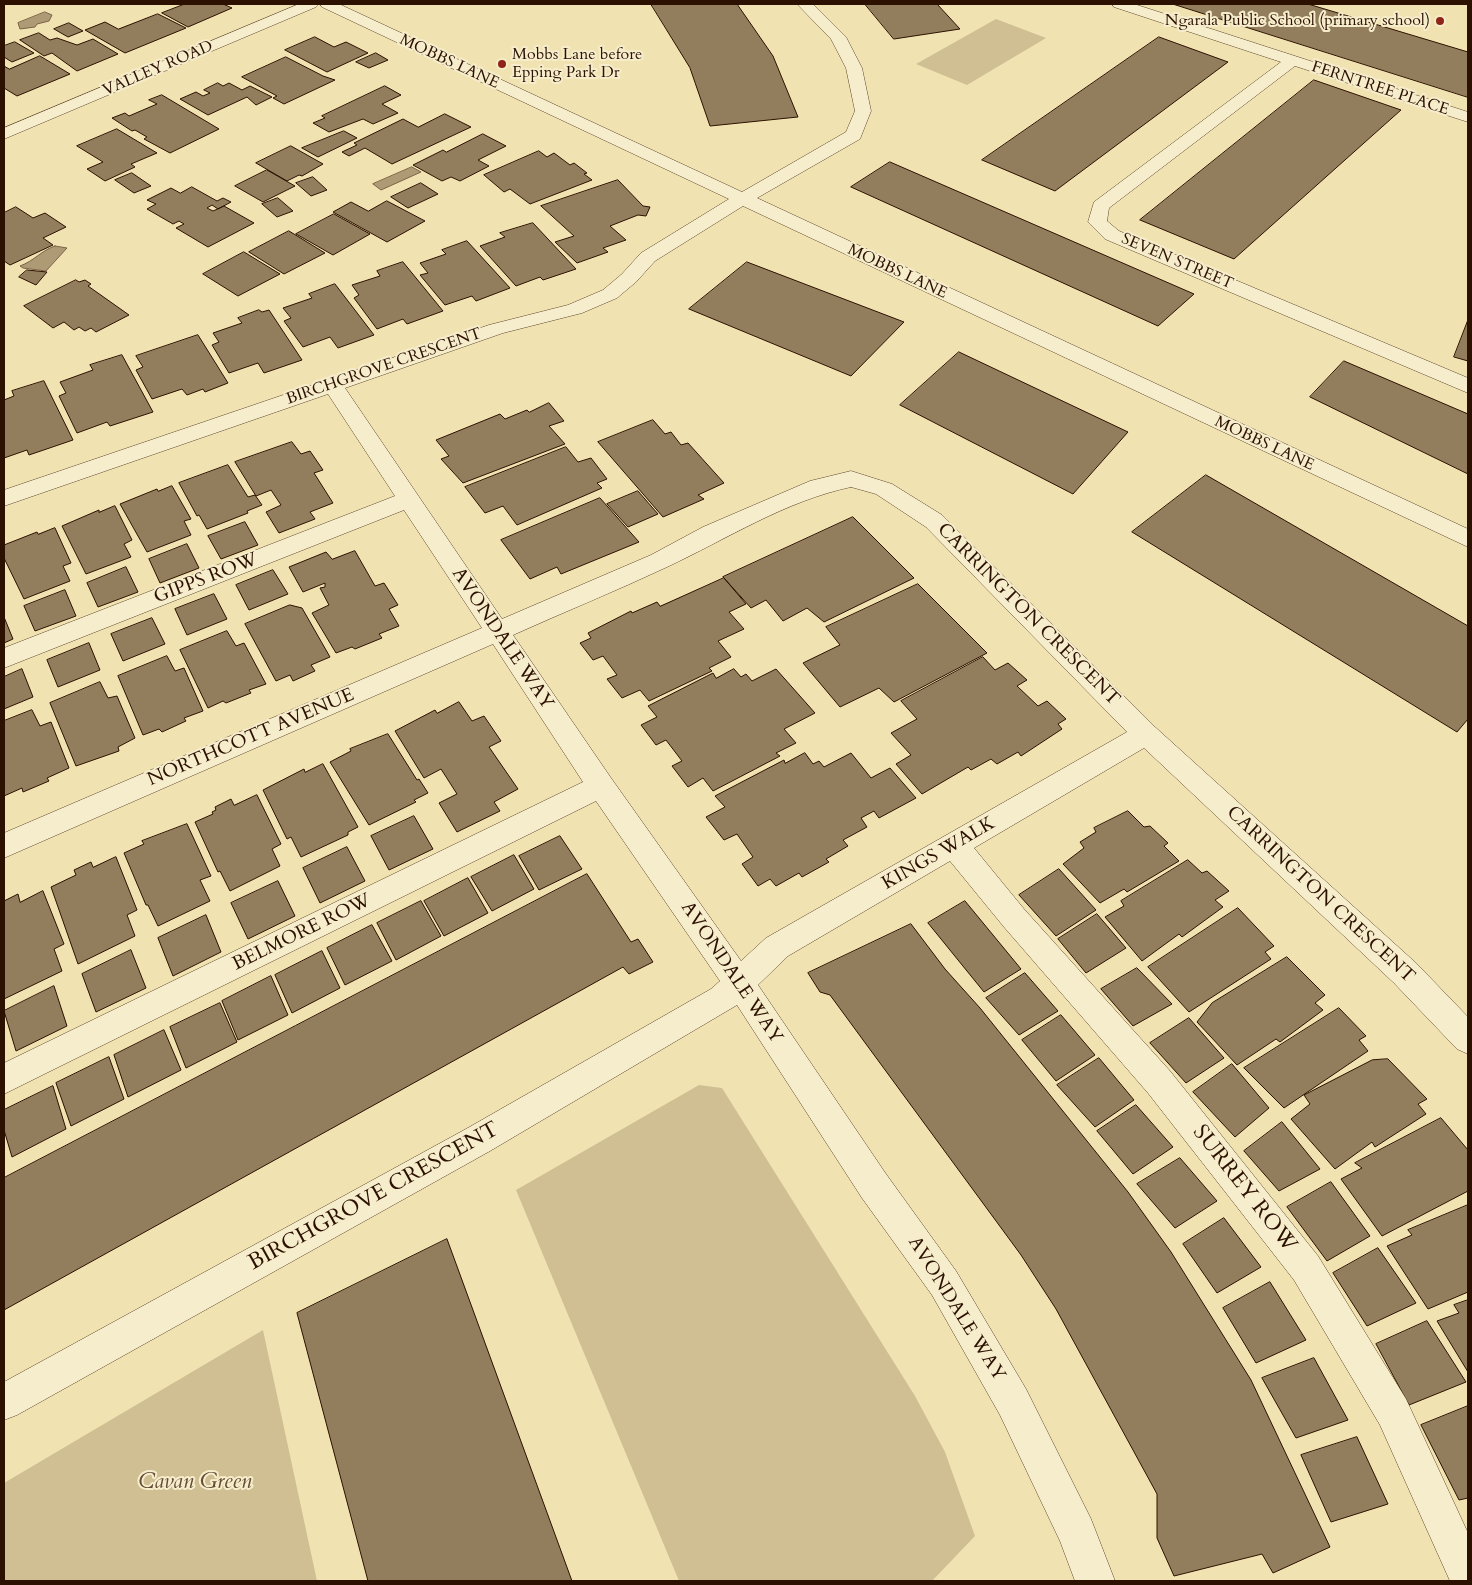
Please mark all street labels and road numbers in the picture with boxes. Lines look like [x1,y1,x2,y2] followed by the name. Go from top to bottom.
[396,31,502,93] street label: MOBBS LANE
[100,37,216,101] street label: VALLEY ROAD
[1309,58,1451,120] street label: FERNTREE PLACE
[1118,230,1236,294] street label: SEVEN STREET
[844,241,950,303] street label: MOBBS LANE
[284,325,484,409] street label: BIRCHGROVE CRESCENT
[1211,413,1317,475] street label: MOBBS LANE
[932,519,1124,711] street label: CARRINGTON CRESCENT
[151,549,261,609] street label: GIPPS ROW
[446,564,558,714] street label: AVONDALE WAY
[144,684,358,792] street label: NORTHCOTT AVENUE
[1221,802,1419,988] street label: CARRINGTON CRESCENT
[878,812,1000,896] street label: KINGS WALK
[229,890,375,976] street label: BELMORE ROW
[675,898,787,1048] street label: AVONDALE WAY
[244,1117,504,1277] street label: BIRCHGROVE CRESCENT
[1186,1120,1302,1258] street label: SURREY ROW
[902,1233,1010,1385] street label: AVONDALE WAY

